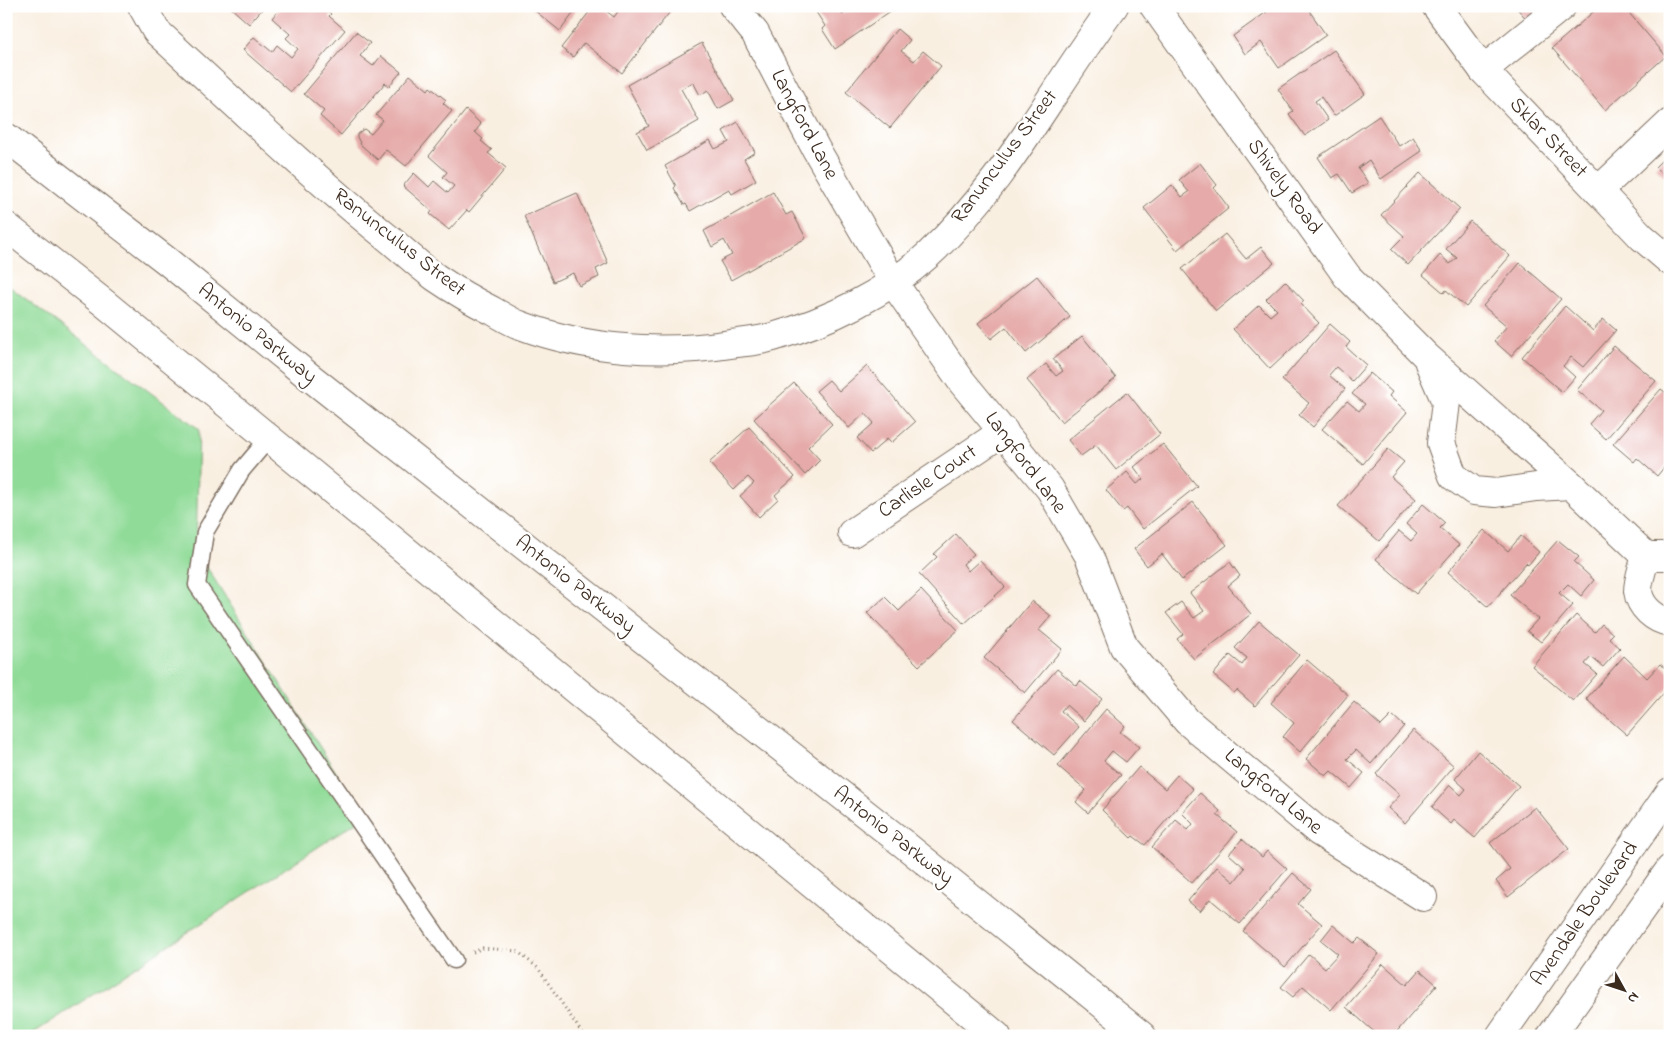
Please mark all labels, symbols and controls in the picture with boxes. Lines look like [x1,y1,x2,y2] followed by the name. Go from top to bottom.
[761,65,846,187] street label: Langford Lane
[945,84,1065,230] street label: Ranunculus Street
[1502,91,1594,185] street label: Sklar Street
[1237,133,1329,242] street label: Shively Road
[326,182,472,304] street label: Ranunculus Street
[189,276,323,393] street label: Antonio Parkway
[975,406,1074,522] street label: Langford Lane
[873,438,983,526] street label: Carlisle Court
[507,528,642,643] street label: Antonio Parkway
[1216,742,1329,844] street label: Langford Lane
[825,779,960,894] street label: Antonio Parkway
[1524,835,1646,992] street label: Avendale Boulevard
[1598,964,1648,1014] north arrow
[1622,987,1644,1008] text: N

